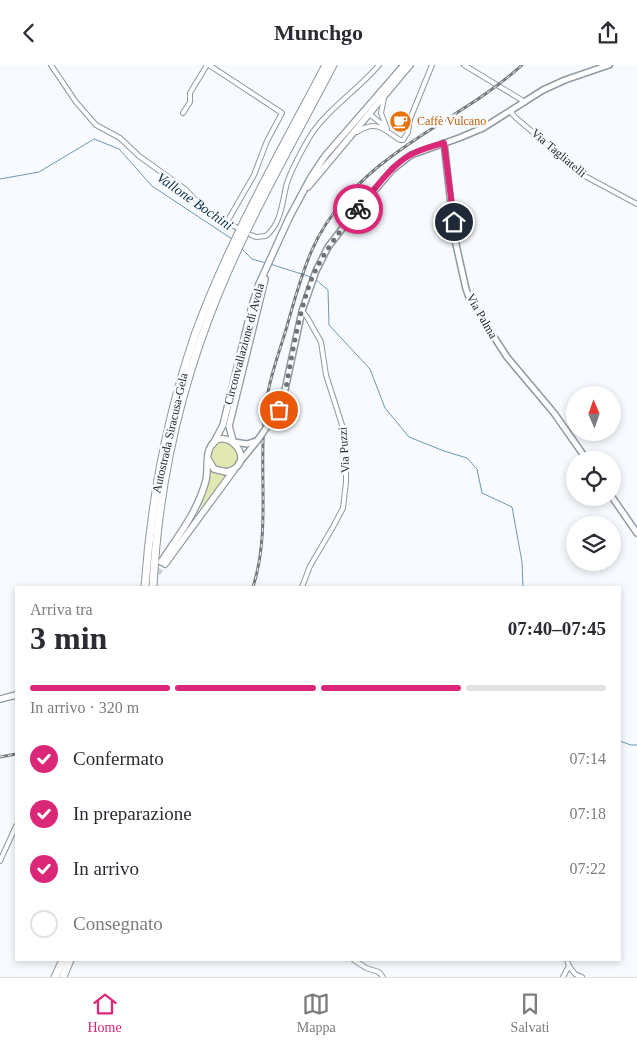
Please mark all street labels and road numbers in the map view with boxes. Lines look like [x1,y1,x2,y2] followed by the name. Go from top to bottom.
[529,126,590,181] street label: Via Tagliatelli
[221,281,267,406] street label: Circonvallazione di Avola
[464,291,501,342] street label: Via Palma
[149,371,191,494] street label: Autostrada Siracusa-Gela
[335,426,353,474] street label: Via Puzzi

